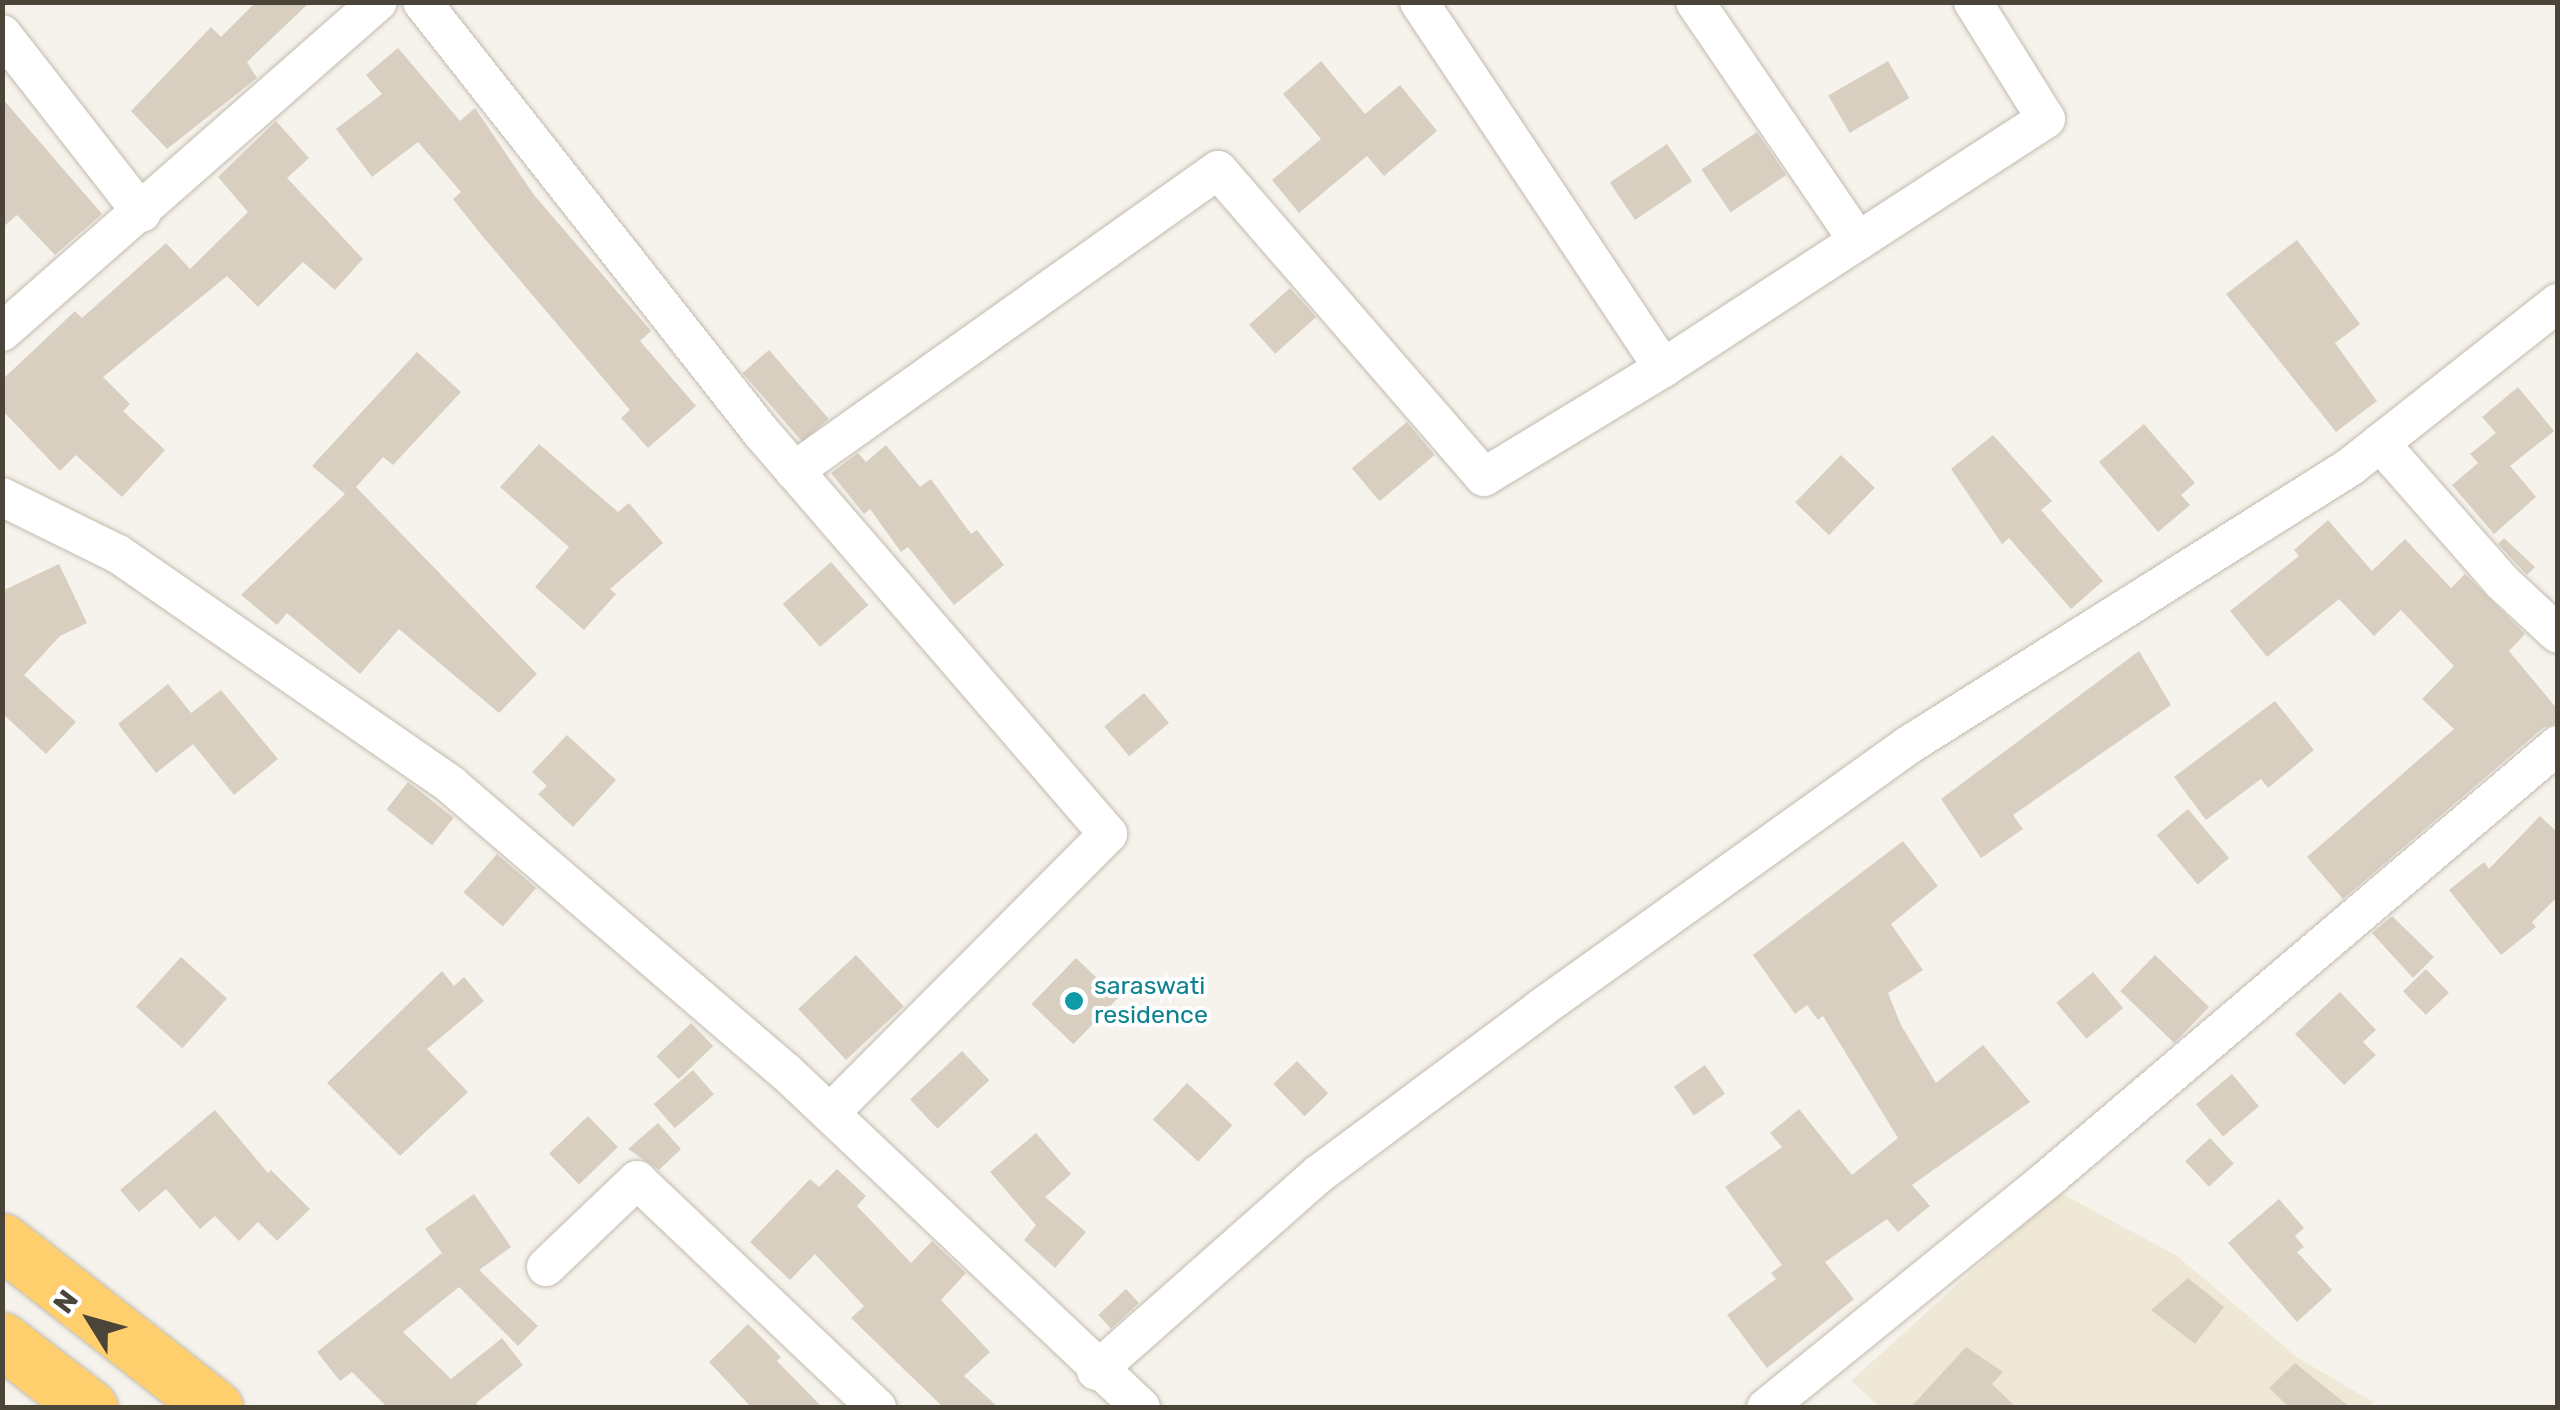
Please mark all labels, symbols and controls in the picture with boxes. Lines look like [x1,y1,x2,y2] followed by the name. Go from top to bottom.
[1094,972,1208,1031] place label: saraswati residence
[1063,990,1085,1012] marker: saraswati residence
[40,1270,140,1370] north arrow
[46,1284,85,1320] text: N

